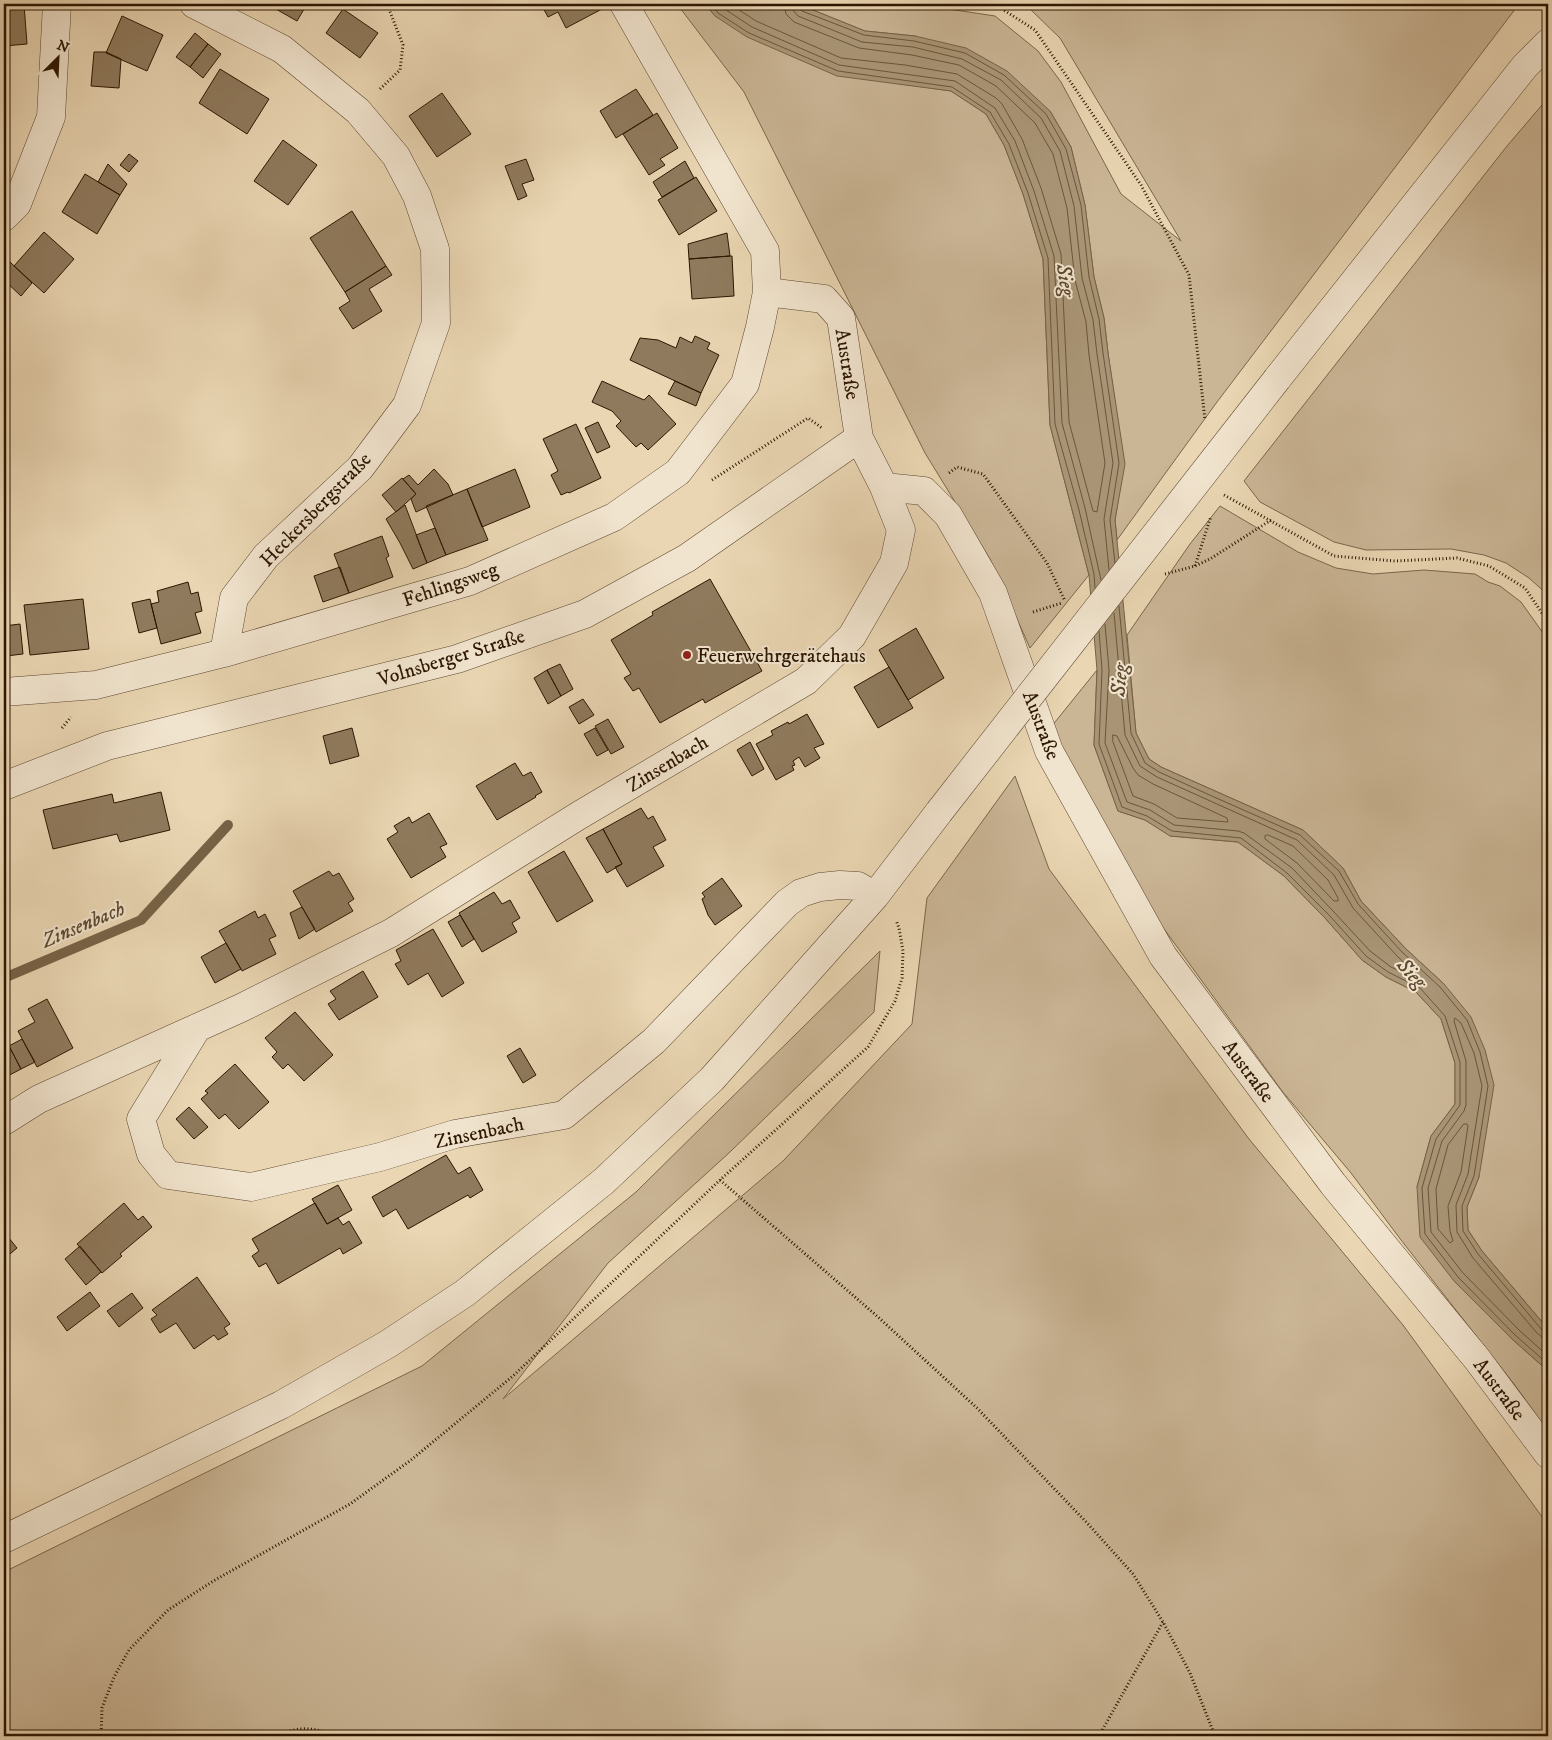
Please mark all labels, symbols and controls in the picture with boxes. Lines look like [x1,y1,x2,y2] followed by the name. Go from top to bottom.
[32,32,82,82] north arrow
[54,36,72,58] text: N
[1049,261,1081,300] water label: Sieg
[829,327,864,402] street label: Austraße
[255,447,377,573] street label: Heckersbergstraße
[399,557,502,613] street label: Fehlingsweg
[374,624,528,693] street label: Volnsberger Straße
[697,644,866,669] place label: Feuerwehrgerätehaus
[681,649,693,661] marker: Feuerwehrgerätehaus
[1106,661,1134,699] water label: Sieg
[1016,688,1065,764] street label: Austraße
[622,730,714,798] street label: Zinsenbach
[37,896,129,954] water label: Zinsenbach
[1390,952,1433,996] water label: Sieg
[1216,1036,1279,1108] street label: Austraße
[432,1112,527,1155] street label: Zinsenbach
[1467,1354,1530,1426] street label: Austraße

